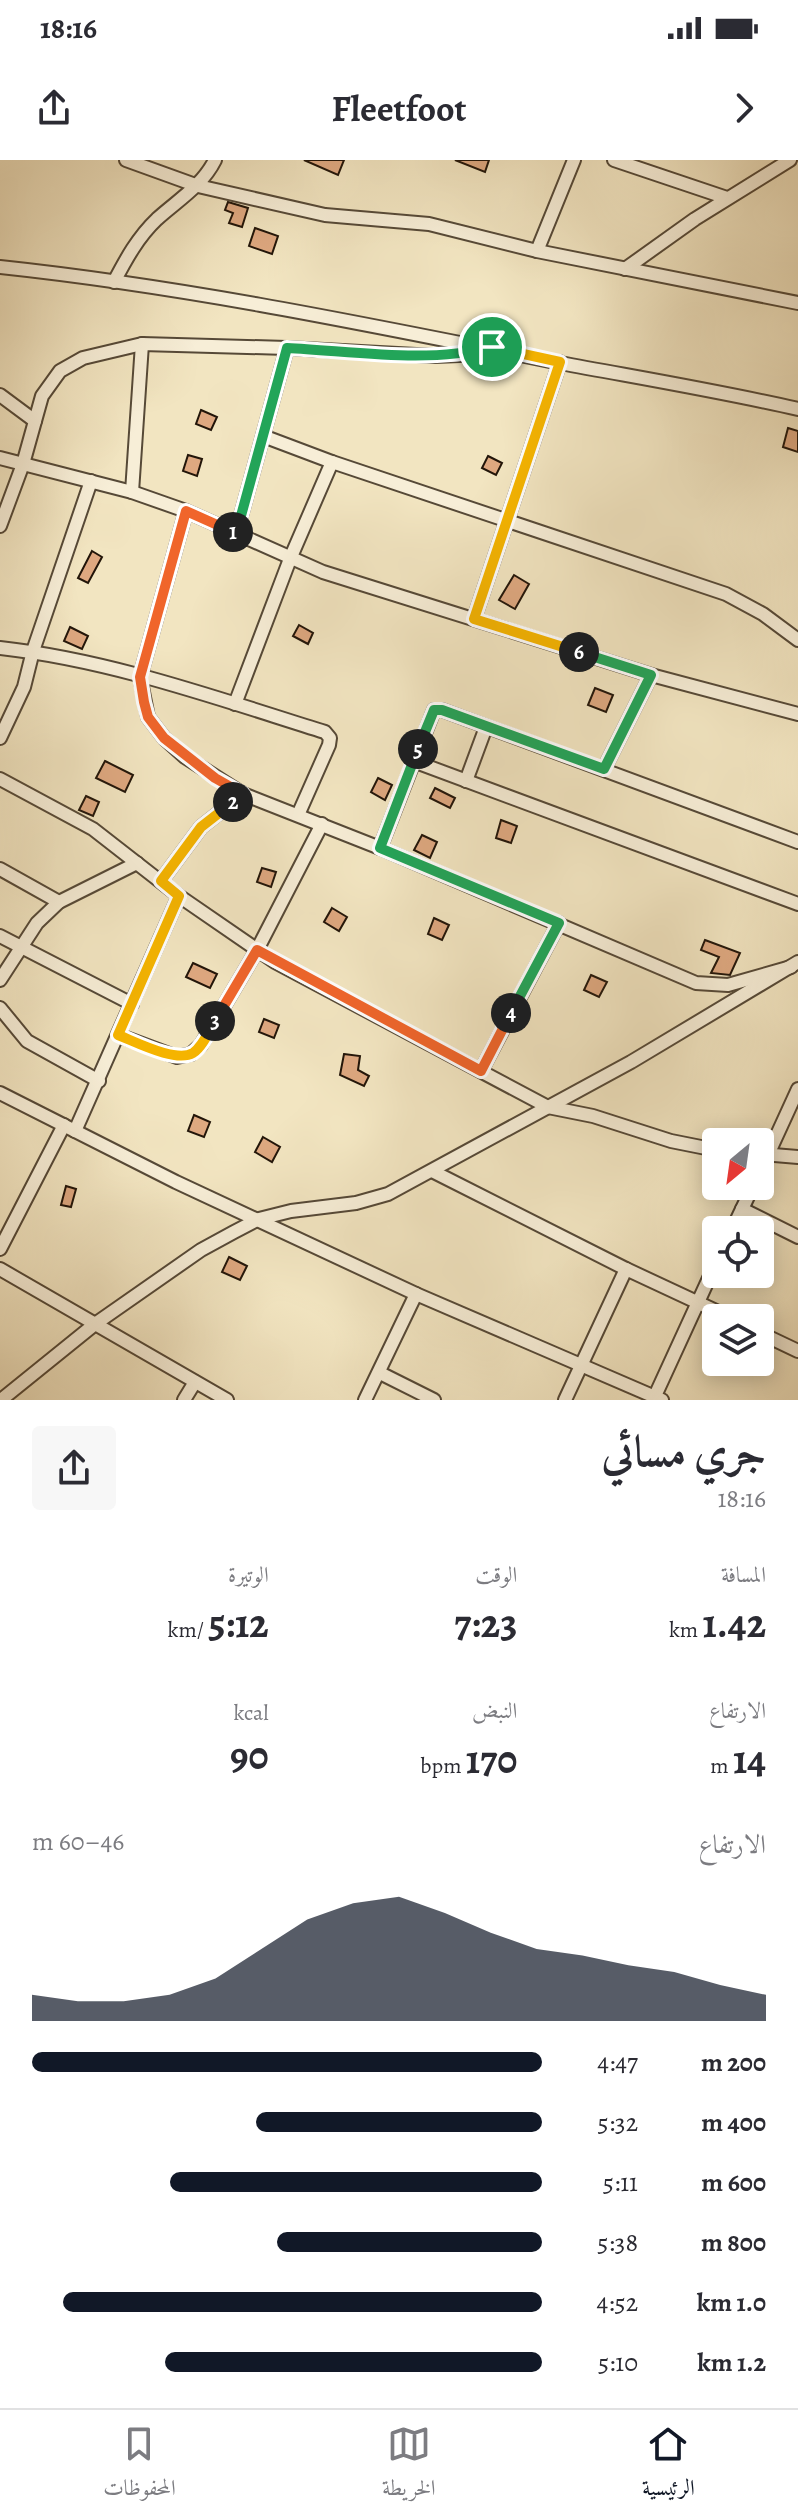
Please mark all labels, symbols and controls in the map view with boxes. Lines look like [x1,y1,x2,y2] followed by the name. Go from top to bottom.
[40,8,97,48] text: 18:16
[331,84,467,133] text: Fleetfoot
[32,86,76,130] icon: share
[722,86,766,130] icon: forward
[458,313,526,381] pin
[470,325,514,369] icon: arrive
[213,512,253,552] pin: 1
[229,517,237,547] text: 1
[559,632,599,672] pin: 6
[574,637,584,667] text: 6
[398,729,438,769] pin: 5
[413,734,423,764] text: 5
[213,782,253,822] pin: 2
[228,787,238,817] text: 2
[491,993,531,1033] pin: 4
[506,998,516,1028] text: 4
[195,1001,235,1041] pin: 3
[210,1006,220,1036] text: 3
[702,1128,774,1200] north arrow
[702,1128,774,1376] map controls
[702,1216,774,1288] button: locate
[702,1304,774,1376] button: layers
[602,1421,766,1481] text: جري مسائي
[32,1426,116,1510] button: share
[717,1481,766,1516] text: 18:16
[228,1560,269,1590] text: الوتيرة
[475,1560,517,1590] text: الوقت
[721,1560,766,1590] text: المسافة
[208,1596,269,1651] text: 5:12
[454,1596,517,1651] text: 7:23
[703,1596,766,1651] text: 1.42
[168,1615,208,1645] text: /km
[669,1615,703,1645] text: km
[472,1696,517,1726] text: النبض
[709,1696,766,1726] text: الارتفاع
[233,1698,269,1728] text: kcal
[230,1728,269,1783] text: 90
[466,1732,517,1787] text: 170
[733,1732,766,1787] text: 14
[420,1751,466,1781] text: bpm
[710,1751,733,1781] text: m
[32,1824,124,1859] text: 46–60 m
[699,1827,766,1862] text: الارتفاع
[597,2045,638,2080] text: 4:47
[701,2045,766,2080] text: 200 m
[597,2105,638,2140] text: 5:32
[701,2105,766,2140] text: 400 m
[603,2165,638,2200] text: 5:11
[701,2165,766,2200] text: 600 m
[597,2225,638,2260] text: 5:38
[701,2225,766,2260] text: 800 m
[597,2285,638,2320] text: 4:52
[697,2285,766,2320] text: 1.0 km
[598,2345,638,2380] text: 5:10
[697,2345,766,2380] text: 1.2 km
[103,2422,176,2509] tab: المحفوظات
[382,2422,436,2509] tab: الخريطة
[642,2422,695,2509] tab: الرئيسية

